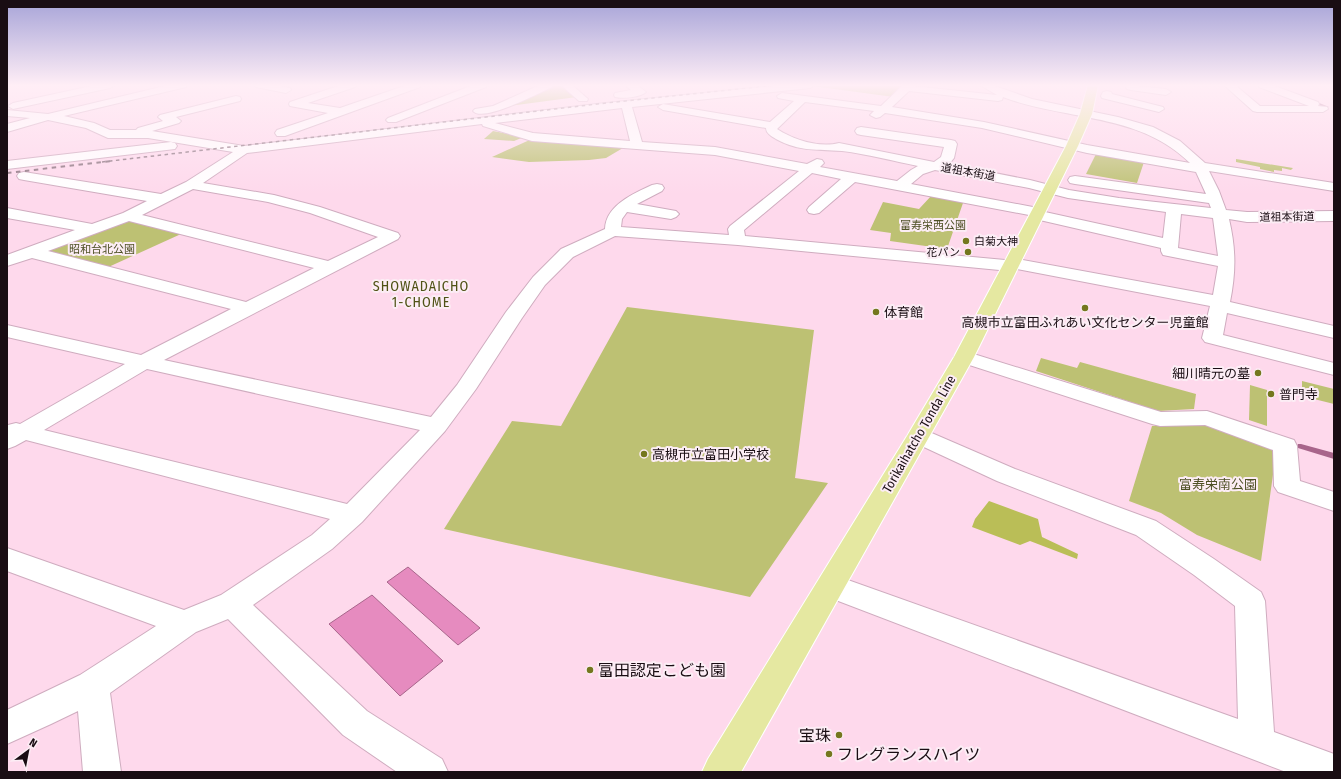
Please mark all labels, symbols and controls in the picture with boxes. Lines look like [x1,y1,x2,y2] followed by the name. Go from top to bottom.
[940,161,996,183] street label: 道祖本街道
[1259,210,1315,224] street label: 道祖本街道
[900,219,966,232] park label: 富寿栄西公園
[974,235,1018,248] place label: 白菊大神
[961,236,971,246] marker: 白菊大神
[69,243,135,256] park label: 昭和台北公園
[926,246,960,259] place label: 花パン
[963,247,973,257] marker: 花パン
[373,278,469,311] district label: SHOWADAICHO 1-CHOME
[1080,303,1090,313] marker: 高槻市立富田ふれあい文化センター児童館
[884,305,923,320] place label: 体育館
[871,307,881,317] marker: 体育館
[961,315,1209,330] place label: 高槻市立富田ふれあい文化センター児童館
[1172,366,1250,381] place label: 細川晴元の墓
[1253,368,1263,378] marker: 細川晴元の墓
[879,373,959,495] street label: Torikaihatcho Tonda Line
[1279,387,1318,402] place label: 普門寺
[1266,389,1276,399] marker: 普門寺
[652,447,769,462] place label: 高槻市立富田小学校
[639,449,649,459] marker: 高槻市立富田小学校
[1179,477,1257,492] park label: 富寿栄南公園
[598,661,726,680] place label: 富田認定こども園
[585,665,595,675] marker: 富田認定こども園
[799,726,831,745] place label: 宝珠
[834,730,844,740] marker: 宝珠
[8,731,48,771] north arrow
[27,736,39,750] text: N
[837,745,980,764] place label: フレグランスハイツ
[824,749,834,759] marker: フレグランスハイツ

